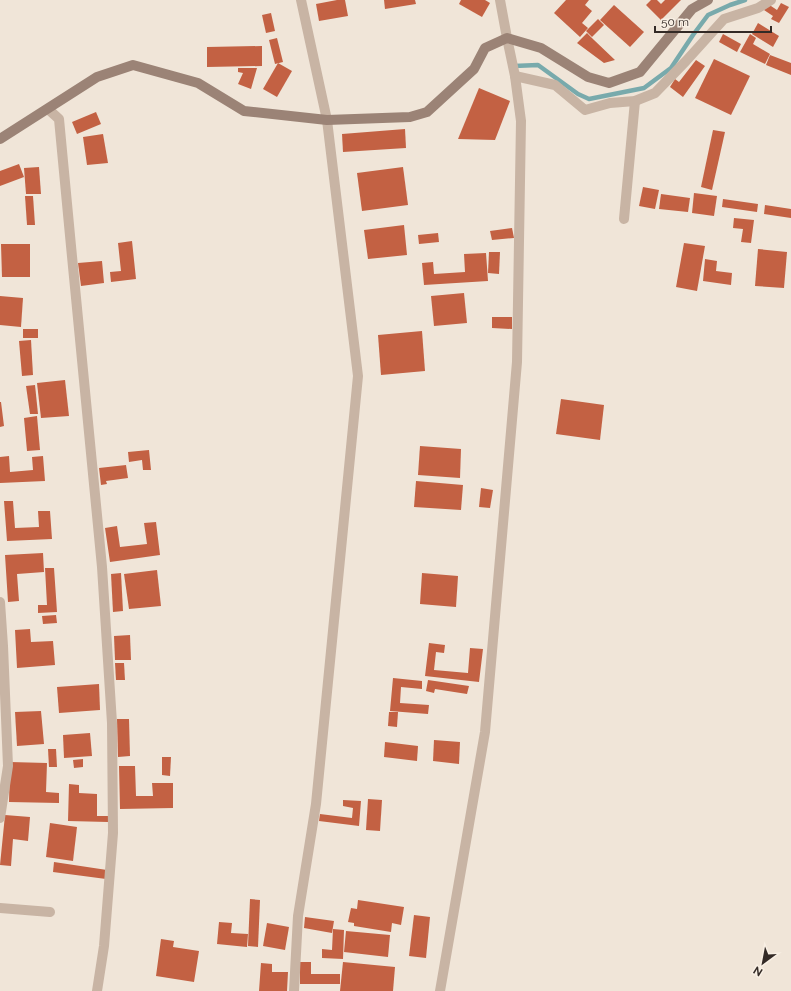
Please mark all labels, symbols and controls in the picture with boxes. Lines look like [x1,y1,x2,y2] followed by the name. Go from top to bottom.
[655,8,771,34] scale bar
[661,15,689,29] text: 50 m
[743,943,783,983] north arrow
[751,963,765,979] text: N

